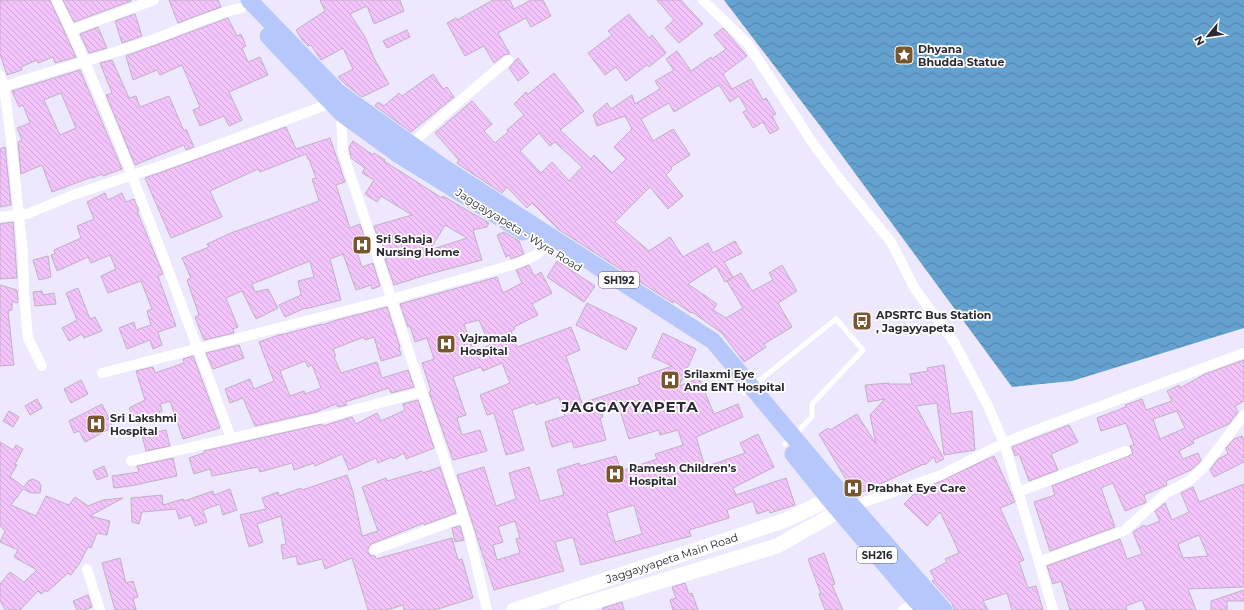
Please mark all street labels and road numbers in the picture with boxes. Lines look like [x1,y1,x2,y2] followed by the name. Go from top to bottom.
[452,185,585,275] street label: Jaggayyapeta - Wyra Road
[599,272,639,288] road number: SH192
[603,530,740,586] street label: Jaggayyapeta Main Road
[857,547,897,563] road number: SH216

